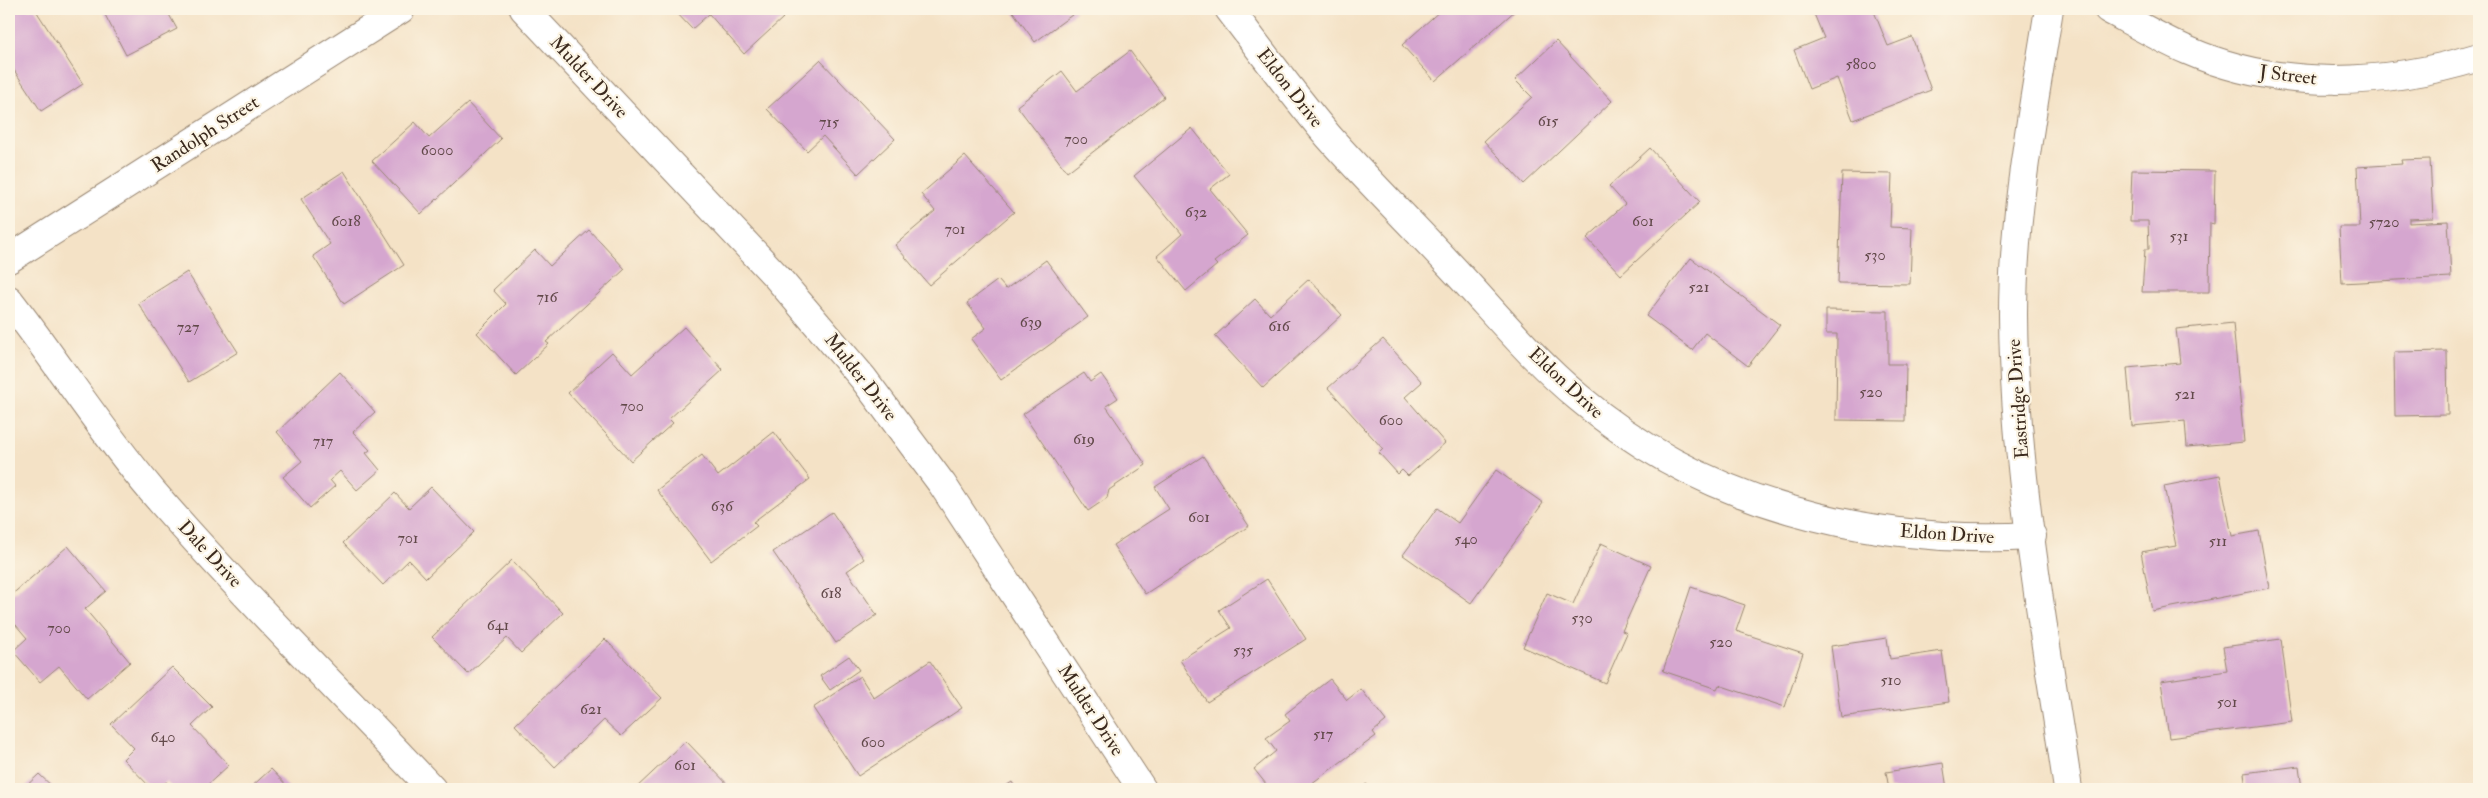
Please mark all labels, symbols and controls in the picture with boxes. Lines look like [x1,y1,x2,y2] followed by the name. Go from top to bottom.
[545,31,633,123] street label: Mulder Drive
[1252,43,1329,133] street label: Eldon Drive
[1846,54,1876,74] house number: 5800
[2257,59,2318,90] street label: J Street
[147,90,264,179] street label: Randolph Street
[1538,111,1558,131] house number: 615
[819,112,839,132] house number: 715
[1064,129,1088,149] house number: 700
[421,140,453,160] house number: 6000
[1185,202,1207,222] house number: 632
[331,211,361,231] house number: 6018
[1632,211,1654,231] house number: 601
[2369,212,2399,232] house number: 5720
[944,219,966,239] house number: 701
[2170,226,2188,246] house number: 531
[1864,245,1886,265] house number: 530
[1689,277,1709,297] house number: 521
[536,287,558,307] house number: 716
[1020,312,1042,332] house number: 639
[1268,316,1291,336] house number: 616
[177,317,200,337] house number: 727
[819,328,903,426] street label: Mulder Drive
[2002,338,2034,460] street label: Eastridge Drive
[1523,342,1609,424] street label: Eldon Drive
[1859,382,1883,402] house number: 520
[2175,384,2195,404] house number: 521
[620,396,644,416] house number: 700
[1379,410,1403,430] house number: 600
[1073,429,1095,449] house number: 619
[313,431,334,451] house number: 717
[711,496,734,516] house number: 636
[1188,507,1210,527] house number: 601
[173,515,247,593] street label: Dale Drive
[1899,519,1995,549] street label: Eldon Drive
[397,528,419,548] house number: 701
[1454,529,1478,549] house number: 540
[2209,531,2227,551] house number: 511
[820,583,842,603] house number: 618
[1571,608,1593,628] house number: 530
[487,615,509,635] house number: 641
[47,618,71,638] house number: 700
[1709,632,1733,652] house number: 520
[1233,640,1253,660] house number: 535
[1052,660,1130,760] street label: Mulder Drive
[1881,670,1901,690] house number: 510
[2217,692,2237,712] house number: 501
[580,699,602,719] house number: 621
[1313,724,1334,744] house number: 517
[151,727,175,747] house number: 640
[861,732,885,752] house number: 600
[674,755,696,775] house number: 601

